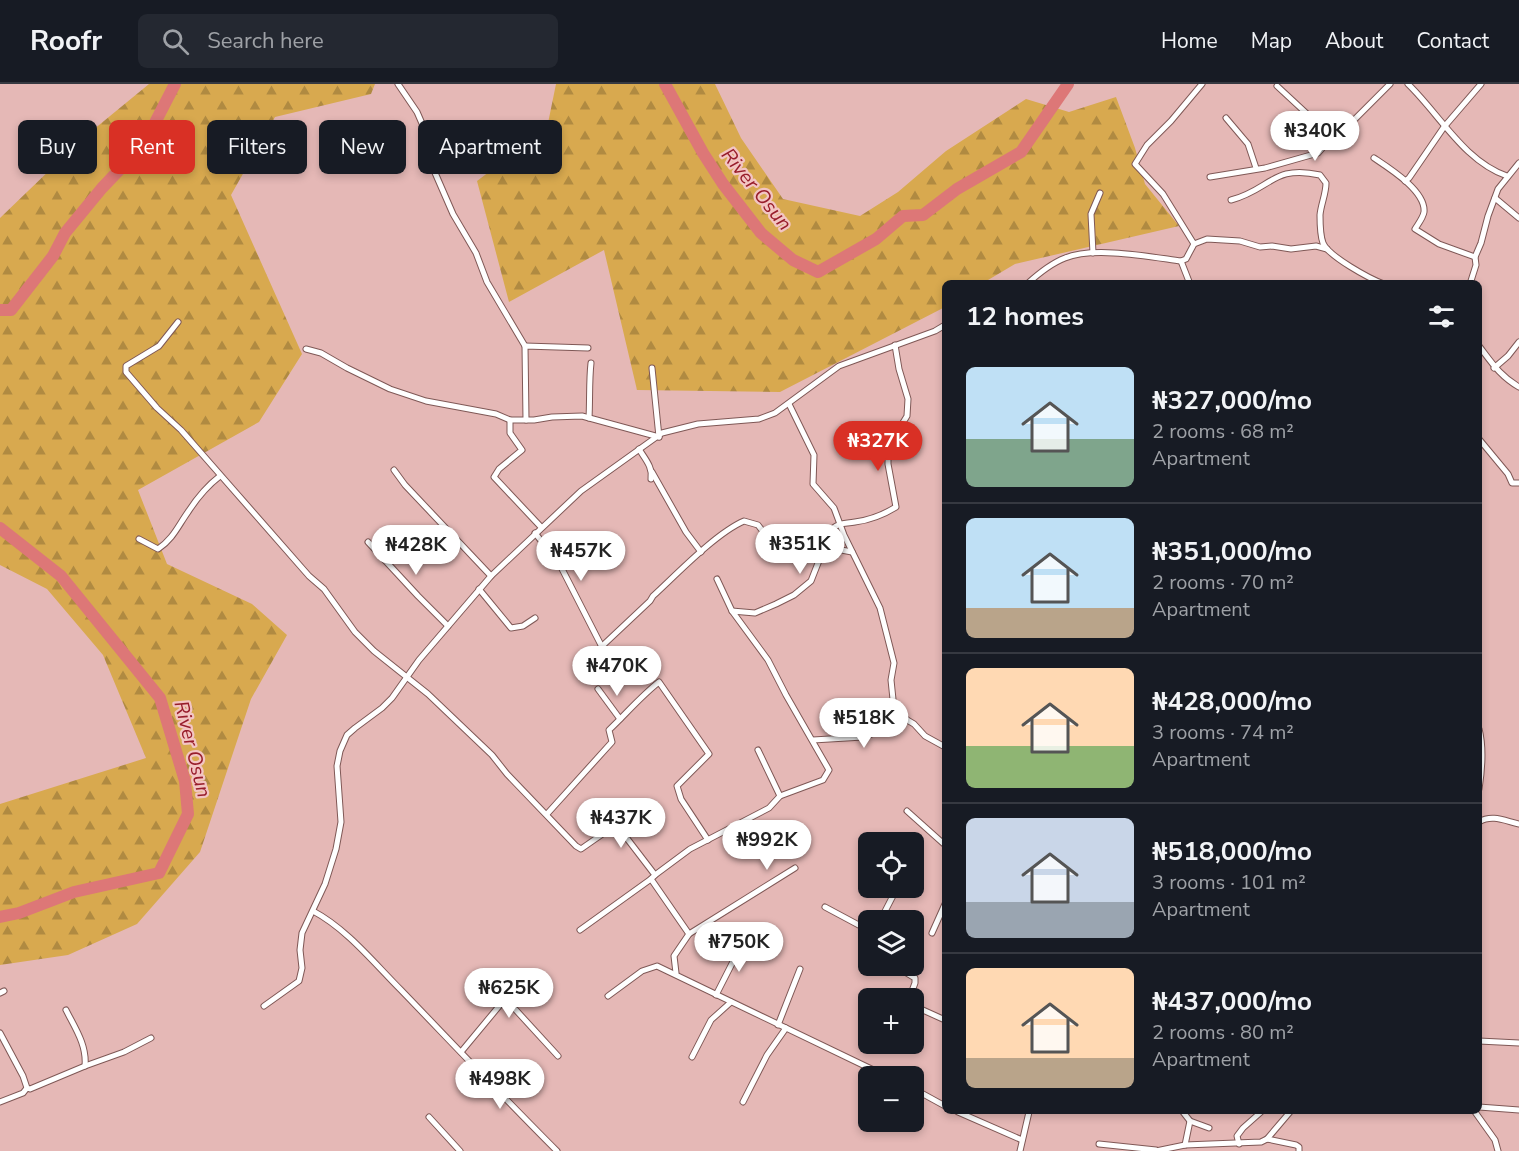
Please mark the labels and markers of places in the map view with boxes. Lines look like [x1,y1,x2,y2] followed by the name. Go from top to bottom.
[1273,111,1357,162] pin: ₦340K
[836,421,920,472] pin: ₦327K
[758,524,842,575] pin: ₦351K
[374,525,458,576] pin: ₦428K
[539,531,623,582] pin: ₦457K
[575,646,659,697] pin: ₦470K
[822,698,906,749] pin: ₦518K
[579,798,663,849] pin: ₦437K
[725,820,809,871] pin: ₦992K
[697,922,781,973] pin: ₦750K
[467,968,551,1019] pin: ₦625K
[458,1059,542,1110] pin: ₦498K

